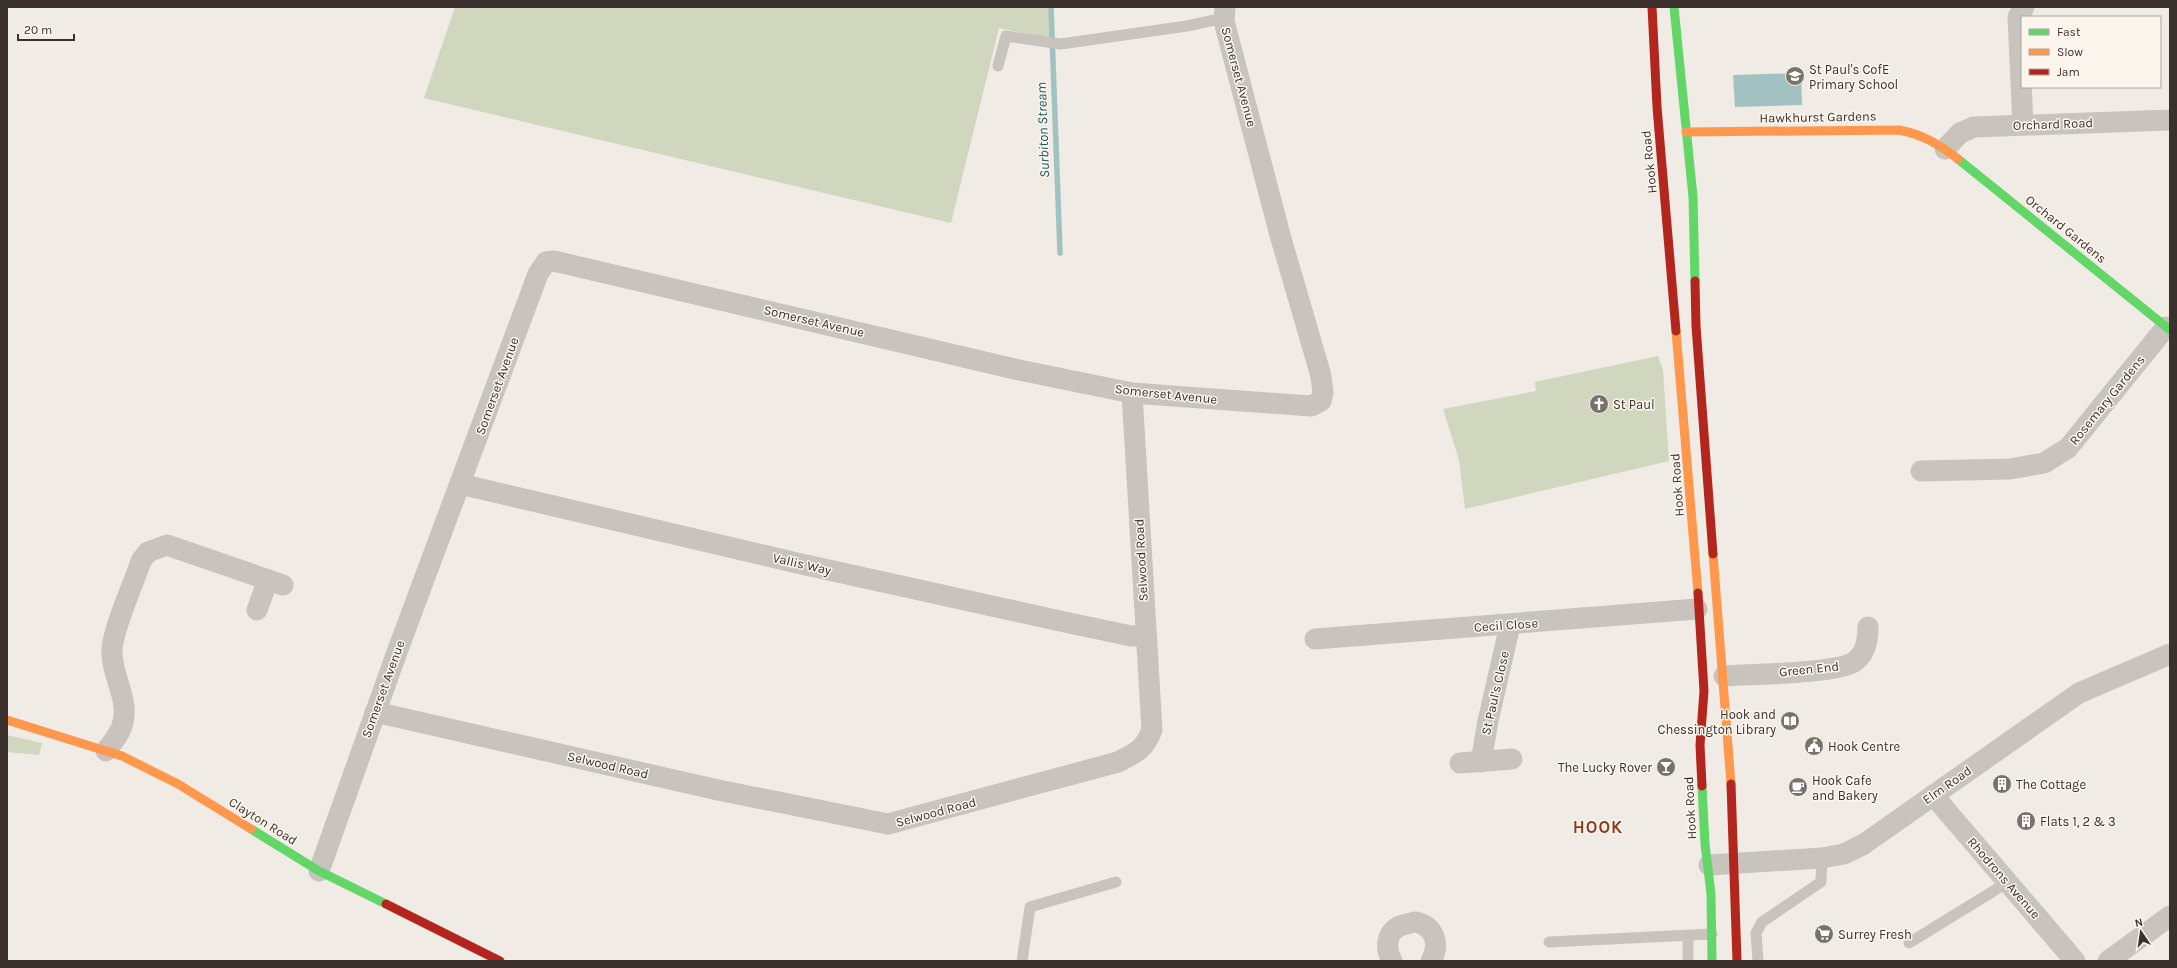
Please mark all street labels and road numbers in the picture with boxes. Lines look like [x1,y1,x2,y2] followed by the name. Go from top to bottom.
[1218,25,1260,129] street label: Somerset Avenue
[1759,108,1877,126] street label: Hawkhurst Gardens
[2013,115,2093,133] street label: Orchard Road
[1638,130,1660,194] street label: Hook Road
[2023,192,2110,266] street label: Orchard Gardens
[762,302,866,340] street label: Somerset Avenue
[472,335,522,437] street label: Somerset Avenue
[2066,352,2148,448] street label: Rosemary Gardens
[1114,381,1218,407] street label: Somerset Avenue
[1667,453,1687,517] street label: Hook Road
[1131,518,1151,602] street label: Selwood Road
[771,550,833,578] street label: Vallis Way
[1473,615,1539,635] street label: Cecil Close
[358,638,408,740] street label: Somerset Avenue
[1478,649,1512,736] street label: St Paul's Close
[1778,658,1840,680] street label: Green End
[566,748,650,782] street label: Selwood Road
[1920,763,1974,807] street label: Elm Road
[1681,776,1699,840] street label: Hook Road
[226,794,300,848] street label: Clayton Road
[894,794,978,830] street label: Selwood Road
[1965,834,2044,922] street label: Rhodrons Avenue

